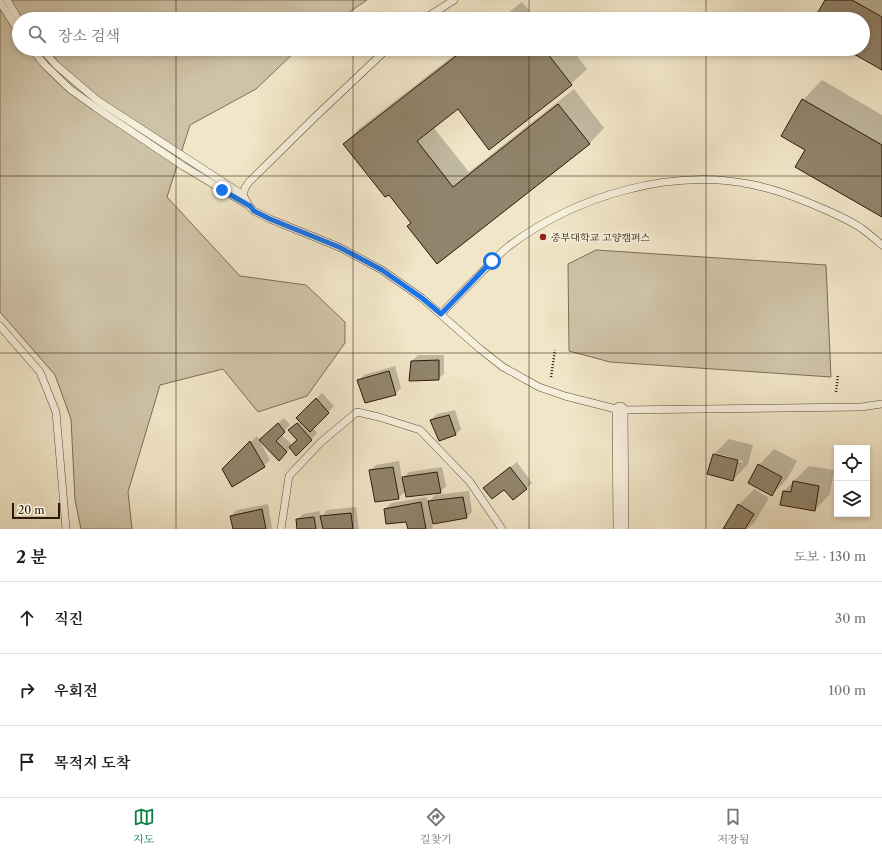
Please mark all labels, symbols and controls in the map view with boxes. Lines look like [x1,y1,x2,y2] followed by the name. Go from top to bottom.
[12,12,870,56] search box
[26,23,48,45] icon: search
[58,26,120,45] text: 장소 검색
[213,181,231,199] route end
[551,231,651,244] place label: 중부대학교 고양캠퍼스
[538,232,548,242] marker: 중부대학교 고양캠퍼스
[483,252,501,270] route start
[834,445,870,517] map controls
[834,445,870,481] button: locate
[834,481,870,517] button: layers
[12,501,60,520] scale bar
[18,503,44,517] text: 20 m
[16,547,47,567] text: 2 분
[794,548,866,564] text: 도보 · 130 m
[16,607,38,629] icon: ahead
[54,609,83,628] text: 직진
[835,610,866,626] text: 30 m
[16,679,38,701] icon: right
[54,681,97,700] text: 우회전
[828,682,866,698] text: 100 m
[16,751,38,773] icon: arrive
[54,753,130,772] text: 목적지 도착
[133,806,155,846] tab: 지도
[420,806,452,846] tab: 길찾기
[717,806,749,846] tab: 저장됨

